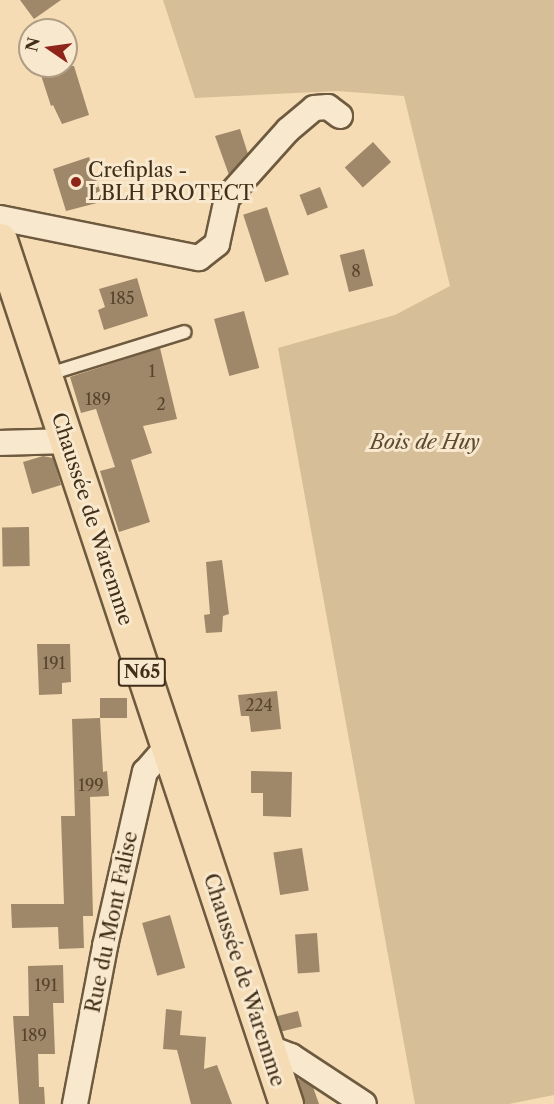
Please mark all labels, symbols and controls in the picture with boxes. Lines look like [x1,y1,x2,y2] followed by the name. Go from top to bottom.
[18,18,78,78] north arrow
[21,35,44,53] text: N
[88,158,254,205] place label: Crefiplas - LBLH PROTECT
[69,175,83,189] marker: Crefiplas - LBLH PROTECT
[351,261,361,281] house number: 8
[110,288,134,308] house number: 185
[149,361,155,381] house number: 1
[85,389,111,409] house number: 189
[156,394,166,414] house number: 2
[46,409,138,629] street label: Chaussée de Waremme
[370,430,480,454] park label: Bois de Huy
[43,653,65,673] house number: 191
[116,657,168,687] road number: N65
[245,695,273,715] house number: 224
[78,775,104,795] house number: 199
[81,829,143,1015] street label: Rue du Mont Falise
[198,870,290,1090] street label: Chaussée de Waremme
[35,975,57,995] house number: 191
[21,1025,47,1045] house number: 189

